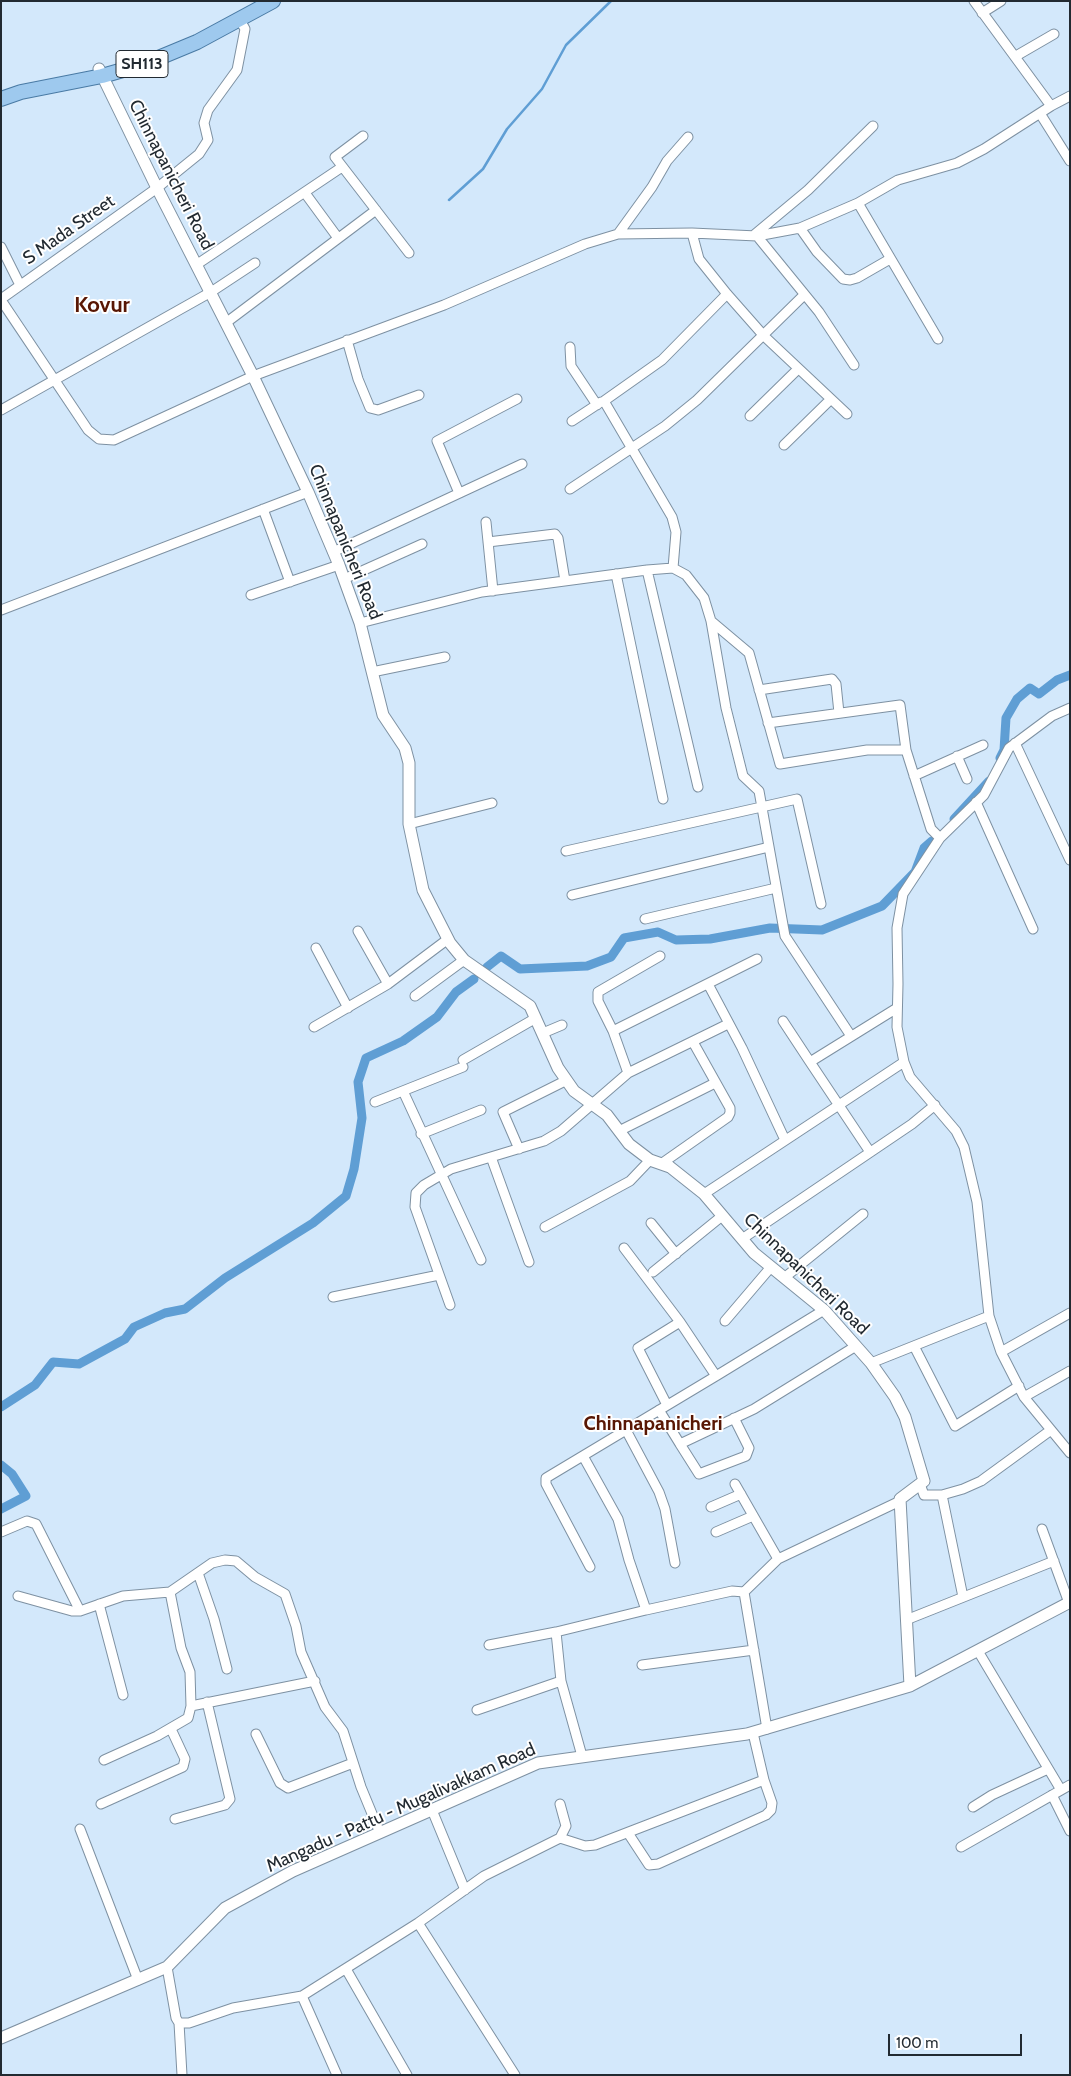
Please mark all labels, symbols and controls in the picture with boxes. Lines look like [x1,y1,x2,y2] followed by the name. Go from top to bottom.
[116,51,168,78] road number: SH113
[124,96,218,254] street label: Chinnapanicheri Road
[19,191,119,269] street label: S Mada Street
[74,293,130,319] district label: Kovur
[304,461,386,623] street label: Chinnapanicheri Road
[739,1209,873,1339] street label: Chinnapanicheri Road
[583,1412,723,1436] district label: Chinnapanicheri
[263,1739,539,1877] street label: Mangadu - Pattu - Mugalivakkam Road
[891,2024,1025,2056] scale bar
[896,2034,938,2052] text: 100 m

